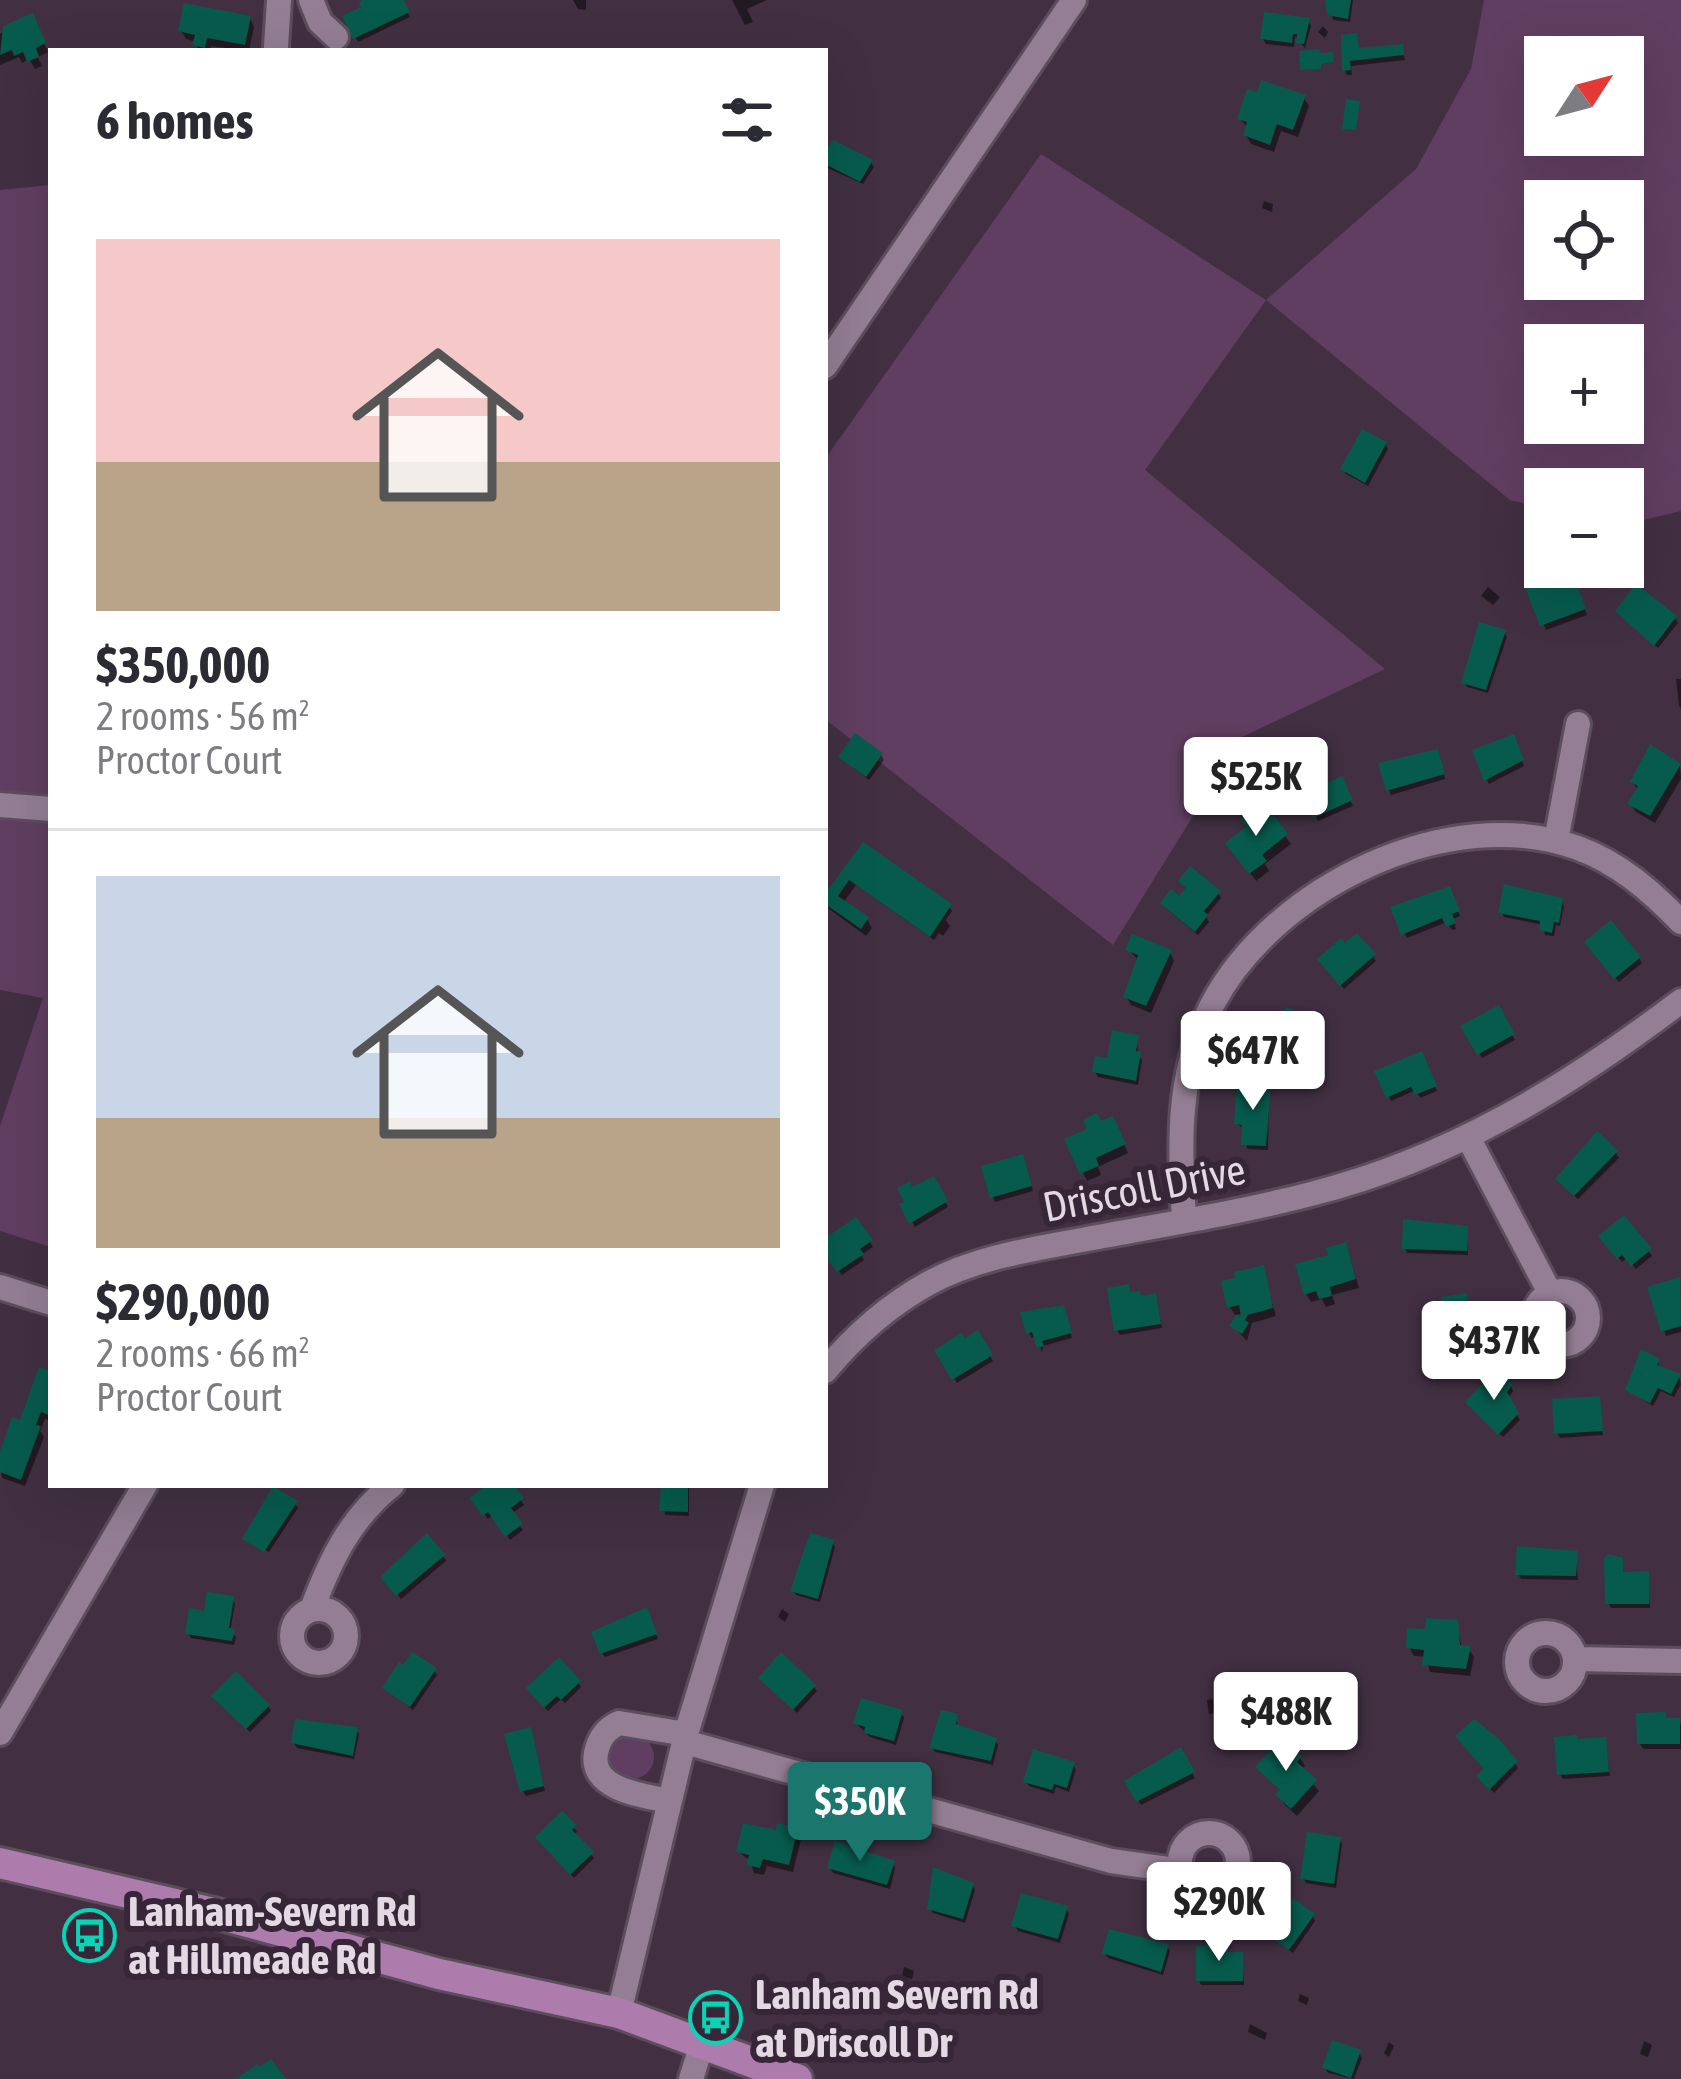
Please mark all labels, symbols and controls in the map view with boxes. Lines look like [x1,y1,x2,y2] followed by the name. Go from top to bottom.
[1524,36,1644,156] north arrow
[1524,36,1644,588] map controls
[714,87,780,153] icon: filters
[96,91,254,150] text: 6 homes
[1524,180,1644,300] button: locate
[330,317,546,533] icon: home
[1524,324,1644,444] button: +
[1524,468,1644,588] button: −
[96,635,270,694] text: $350,000
[96,694,310,738] text: 2 rooms · 56 m²
[1172,737,1340,839] pin: $525K
[96,738,282,782] text: Proctor Court
[1211,754,1301,798] text: $525K
[330,954,546,1170] icon: home
[1169,1011,1337,1113] pin: $647K
[1208,1028,1298,1072] text: $647K
[1039,1145,1249,1231] street label: Driscoll Drive
[96,1272,270,1331] text: $290,000
[1410,1301,1578,1403] pin: $437K
[1449,1318,1539,1362] text: $437K
[96,1331,310,1375] text: 2 rooms · 66 m²
[96,1375,282,1419] text: Proctor Court
[1202,1672,1370,1774] pin: $488K
[1241,1689,1331,1733] text: $488K
[776,1762,944,1864] pin: $350K
[815,1779,905,1823] text: $350K
[1135,1862,1303,1964] pin: $290K
[1174,1879,1264,1923] text: $290K
[128,1887,416,1983] place label: Lanham-Severn Rd at Hillmeade Rd
[61,1907,117,1963] bus stop icon: Lanham-Severn Rd at Hillmeade Rd
[755,1970,1039,2066] place label: Lanham Severn Rd at Driscoll Dr
[688,1990,744,2046] bus stop icon: Lanham Severn Rd at Driscoll Dr

